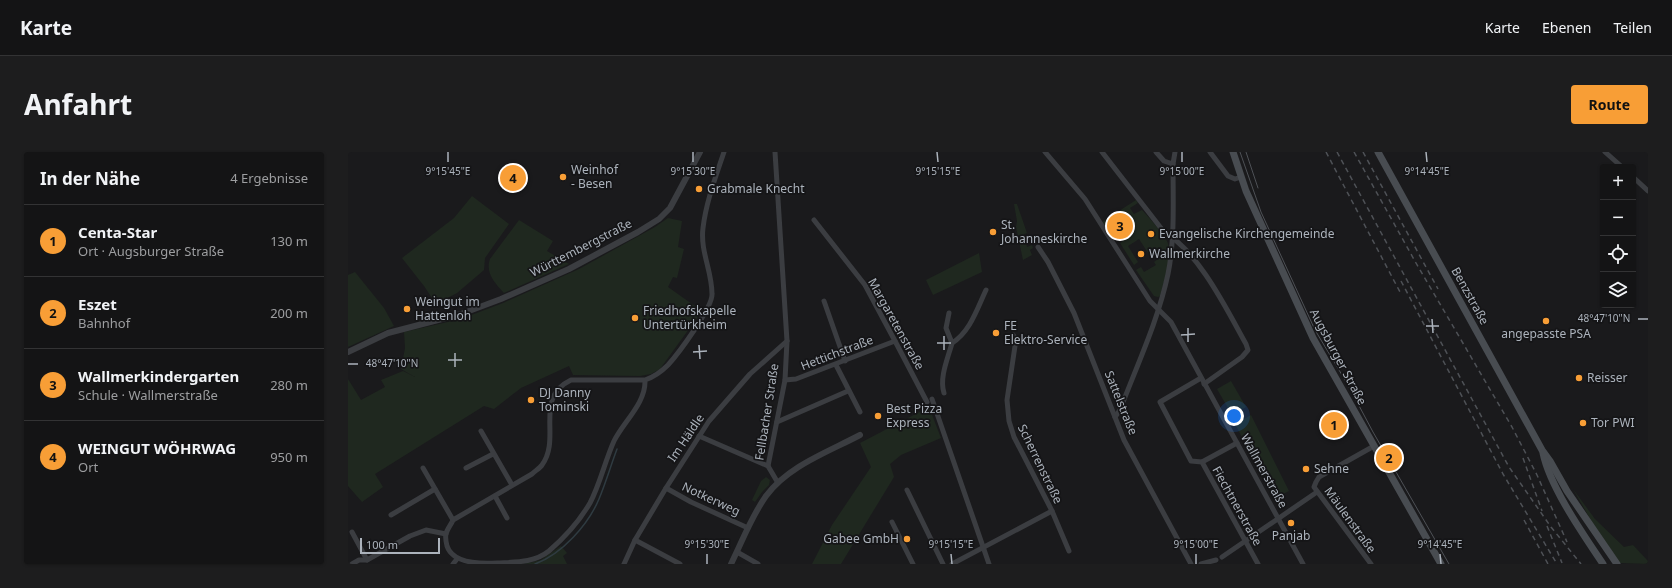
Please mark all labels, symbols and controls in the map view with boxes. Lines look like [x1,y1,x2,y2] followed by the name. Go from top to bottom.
[20,15,72,41] text: Karte
[1485,18,1520,37] text: Karte
[1542,18,1592,37] text: Ebenen
[1614,18,1652,37] text: Teilen
[24,85,132,123] text: Anfahrt
[1571,85,1648,124] button: Route
[571,161,619,192] place label: Weinhof - Besen
[500,163,526,193] pin: 4
[426,164,470,178] text: 9°15'45"E
[671,164,715,178] text: 9°15'30"E
[916,164,960,178] text: 9°15'15"E
[1160,164,1204,178] text: 9°15'00"E
[1405,164,1449,178] text: 9°14'45"E
[1600,164,1636,308] map controls
[1600,164,1636,200] button: +
[40,167,140,190] text: In der Nähe
[230,169,308,187] text: 4 Ergebnisse
[558,172,568,182] marker: Weinhof - Besen
[707,180,805,197] place label: Grabmale Knecht
[694,184,704,194] marker: Grabmale Knecht
[1600,200,1636,236] button: −
[1107,211,1133,241] pin: 3
[527,214,635,281] street label: Württembergstraße
[1000,216,1087,247] place label: St. Johanneskirche
[78,222,157,242] text: Centa-Star
[1159,225,1335,242] place label: Evangelische Kirchengemeinde
[988,227,998,237] marker: St. Johanneskirche
[1146,229,1156,239] marker: Evangelische Kirchengemeinde
[49,232,57,250] text: 1
[270,232,308,250] text: 130 m
[1600,236,1636,272] button: locate
[78,242,224,260] text: Ort · Augsburger Straße
[1149,245,1230,262] place label: Wallmerkirche
[1136,249,1146,259] marker: Wallmerkirche
[1448,264,1493,328] street label: Benzstraße
[1600,272,1636,308] button: layers
[864,275,929,373] street label: Margaretenstraße
[415,293,480,324] place label: Weingut im Hattenloh
[78,294,117,314] text: Eszet
[643,302,736,333] place label: Friedhofskapelle Untertürkheim
[49,304,57,322] text: 2
[270,304,308,322] text: 200 m
[402,304,412,314] marker: Weingut im Hattenloh
[1306,306,1371,408] street label: Augsburger Straße
[1578,311,1630,325] text: 48°47'10"N
[630,313,640,323] marker: Friedhofskapelle Untertürkheim
[78,314,130,332] text: Bahnhof
[1541,316,1551,326] marker: angepasste PSA
[1004,317,1087,348] place label: FE Elektro-Service
[1501,325,1591,342] place label: angepasste PSA
[991,328,1001,338] marker: FE Elektro-Service
[798,331,876,374] street label: Hettichstraße
[366,356,418,370] text: 48°47'10"N
[750,362,783,462] street label: Fellbacher Straße
[78,366,239,386] text: Wallmerkindergarten
[1101,368,1142,438] street label: Sattelstraße
[1587,369,1628,386] place label: Reisser
[1574,373,1584,383] marker: Reisser
[49,376,57,394] text: 3
[270,376,308,394] text: 280 m
[539,384,591,415] place label: DJ Danny Tominski
[78,386,218,404] text: Schule · Wallmerstraße
[526,395,536,405] marker: DJ Danny Tominski
[886,400,942,431] place label: Best Pizza Express
[1224,406,1244,426] your location
[663,410,708,465] street label: Im Häldle
[1321,410,1347,440] pin: 1
[873,411,883,421] marker: Best Pizza Express
[1591,414,1635,431] place label: Tor PWI
[1578,418,1588,428] marker: Tor PWI
[1014,421,1067,506] street label: Scherrenstraße
[1237,430,1292,511] street label: Wallmerstraße
[78,438,236,458] text: WEINGUT WÖHRWAG
[1376,443,1402,473] pin: 2
[49,448,57,466] text: 4
[270,448,308,466] text: 950 m
[78,458,98,476] text: Ort
[1314,460,1349,477] place label: Sehne
[1209,463,1266,549] street label: Fiechtnerstraße
[1301,464,1311,474] marker: Sehne
[679,478,743,519] street label: Notkerweg
[1321,483,1380,557] street label: Mäulenstraße
[1286,518,1296,528] marker: Panjab
[1272,527,1310,544] place label: Panjab
[823,530,899,547] place label: Gabee GmbH
[902,534,912,544] marker: Gabee GmbH
[360,536,440,555] scale bar
[366,537,398,552] text: 100 m
[685,537,729,551] text: 9°15'30"E
[929,537,973,551] text: 9°15'15"E
[1174,537,1218,551] text: 9°15'00"E
[1418,537,1462,551] text: 9°14'45"E

